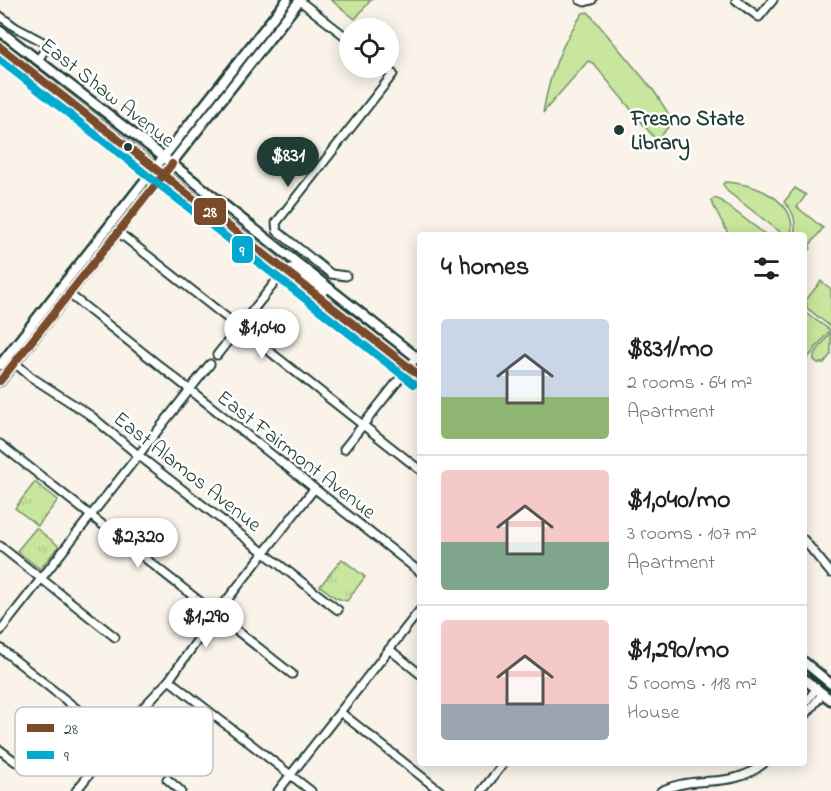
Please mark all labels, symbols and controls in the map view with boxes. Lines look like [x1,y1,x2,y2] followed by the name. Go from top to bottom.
[339,18,399,78] map controls
[339,18,399,78] button: locate
[33,31,181,156] street label: East Shaw Avenue
[630,105,745,161] place label: Fresno State Library
[612,123,626,137] marker: Fresno State Library
[252,137,324,188] pin: $831
[122,141,134,153] unlabelled marker
[271,142,305,171] text: $831
[193,197,227,226] line badge: 28
[202,201,217,225] text: 28
[231,235,254,264] line badge: 9
[239,240,245,264] text: 9
[441,249,529,287] text: 4 homes
[750,252,783,285] icon: filters
[213,309,311,360] pin: $1,040
[238,314,286,343] text: $1,040
[627,331,713,369] text: $831/mo
[489,343,561,415] icon: home
[627,369,752,398] text: 2 rooms · 64 m²
[210,384,382,528] street label: East Fairmont Avenue
[627,398,715,427] text: Apartment
[106,405,268,540] street label: East Alamos Avenue
[627,482,730,520] text: $1,040/mo
[489,494,561,566] icon: home
[89,518,187,569] pin: $2,320
[627,520,757,549] text: 3 rooms · 107 m²
[112,523,164,552] text: $2,320
[627,549,715,578] text: Apartment
[157,598,255,649] pin: $1,290
[183,603,229,632] text: $1,290
[627,632,729,670] text: $1,290/mo
[489,644,561,716] icon: home
[627,670,757,699] text: 5 rooms · 118 m²
[627,699,680,728] text: House
[15,707,213,776] legend
[64,718,78,742] text: 28
[64,745,69,769] text: 9

